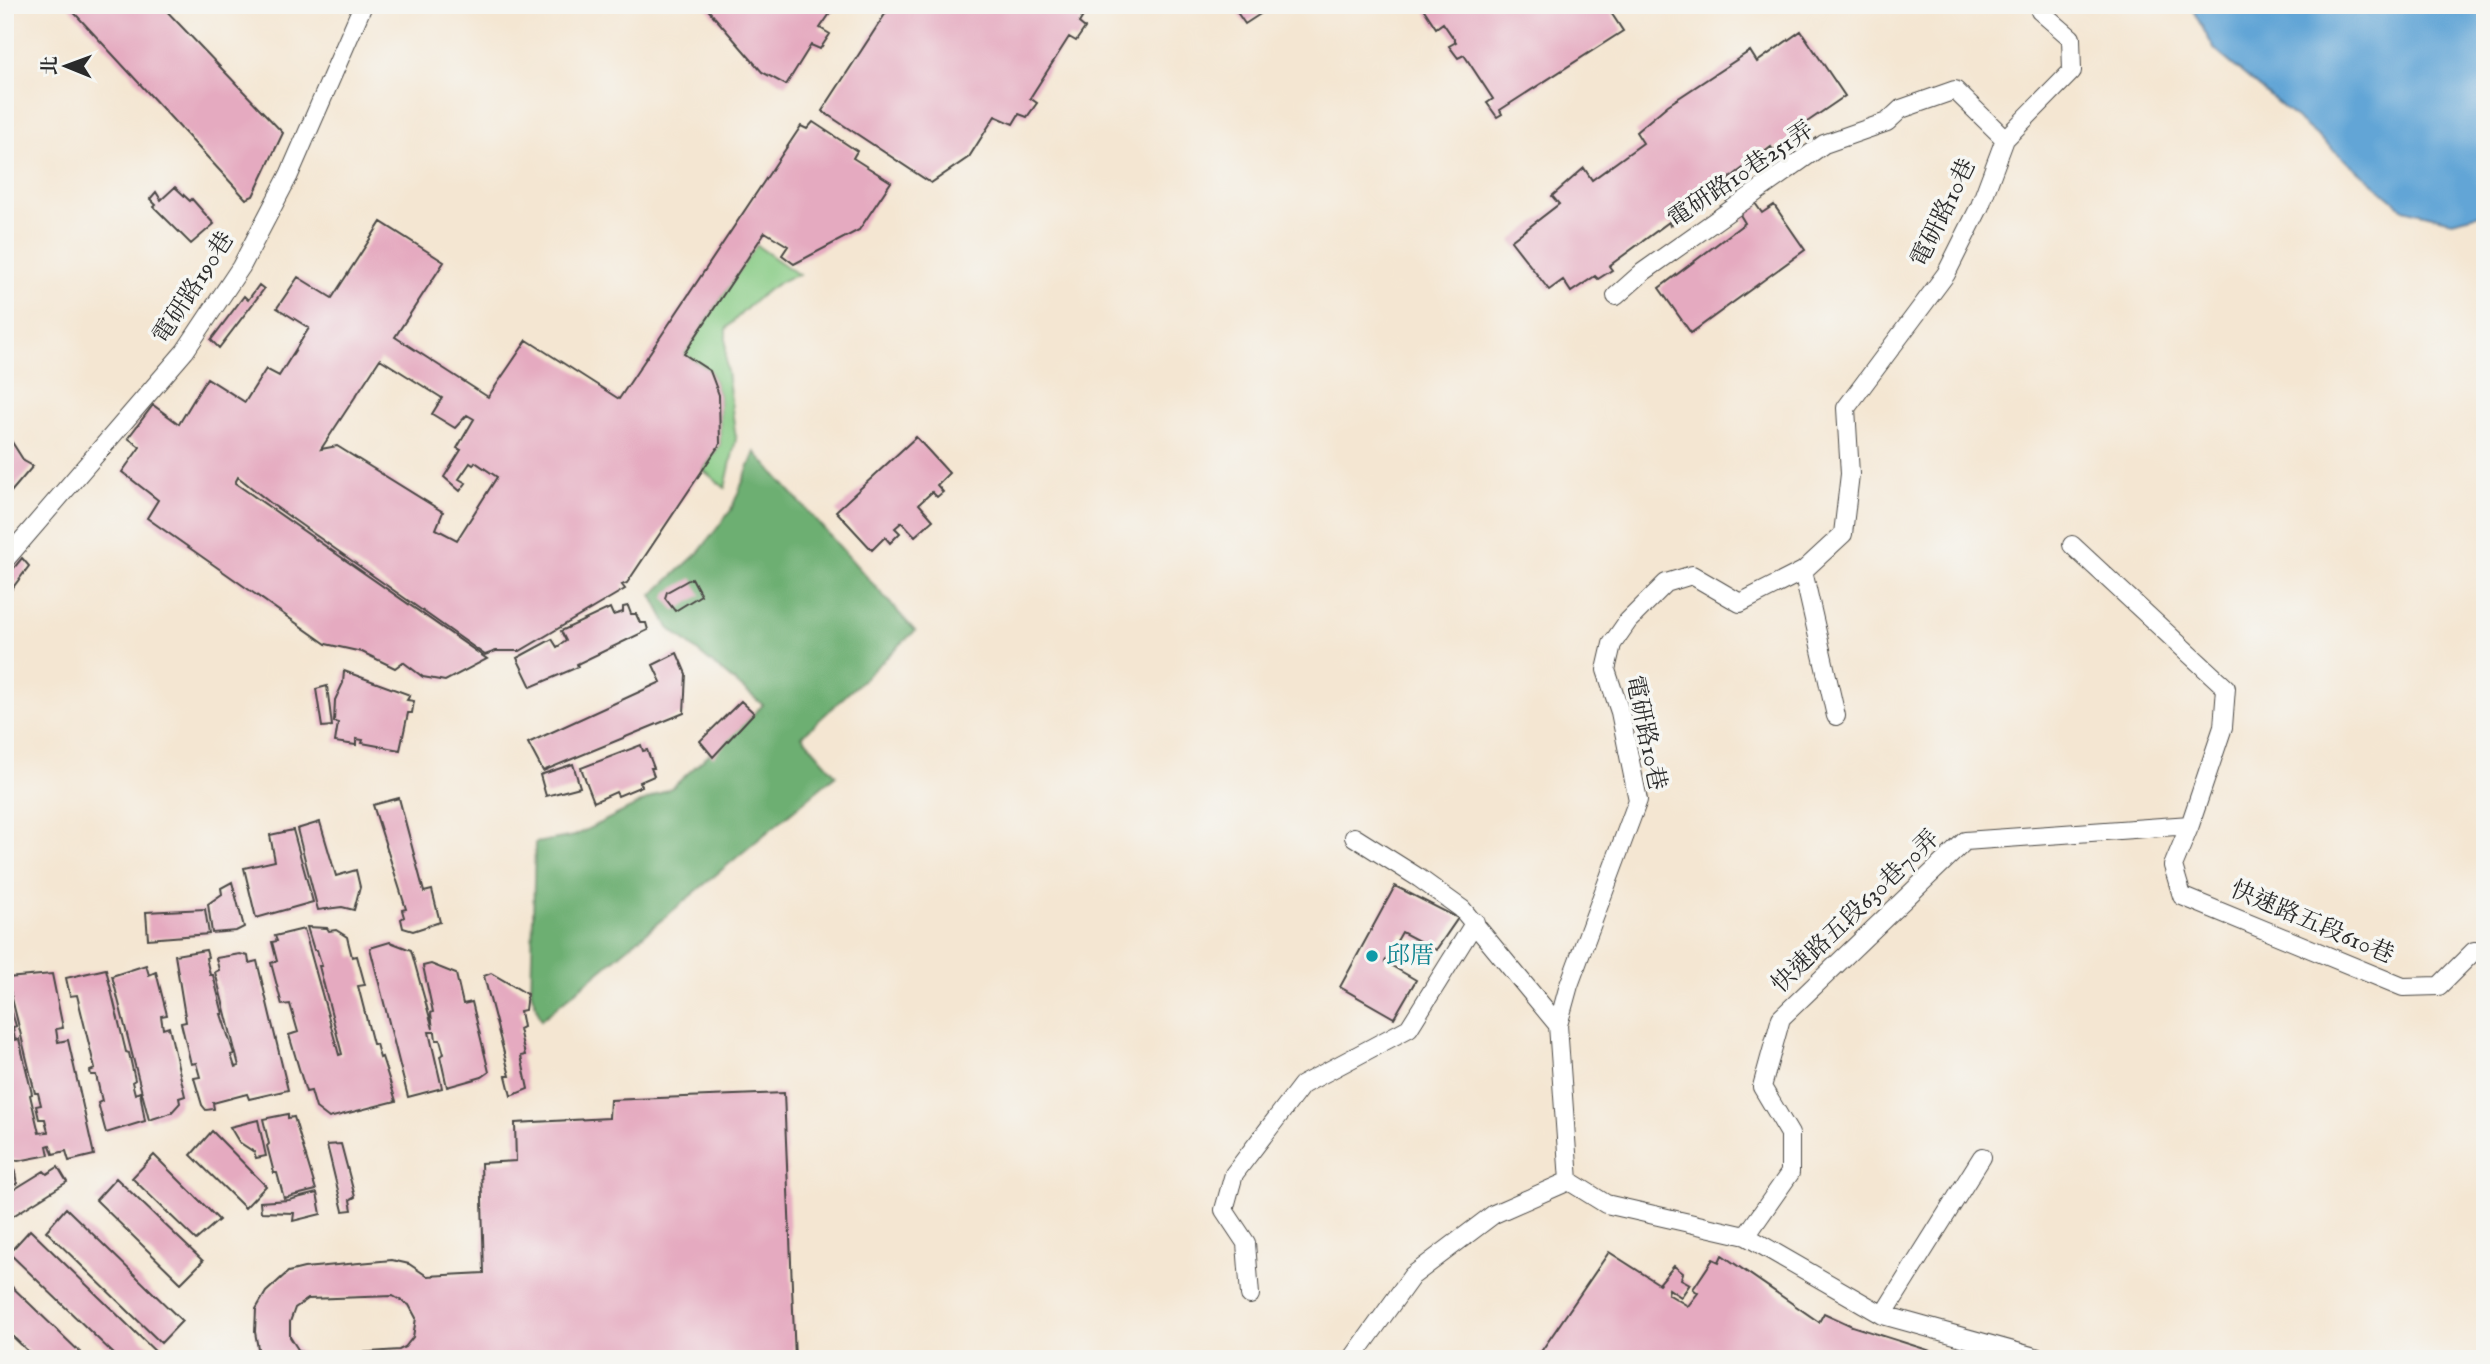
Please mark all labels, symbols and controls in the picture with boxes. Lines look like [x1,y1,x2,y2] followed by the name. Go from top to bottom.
[32,32,102,102] north arrow
[39,56,63,75] text: 北
[1662,115,1820,235] street label: 電研路10巷251弄
[1905,154,1983,272] street label: 電研路10巷
[146,226,242,350] street label: 電研路190巷
[1618,673,1672,793] street label: 電研路10巷
[1765,824,1947,1000] street label: 快速路五段630巷70弄
[2226,875,2398,971] street label: 快速路五段610巷
[1386,941,1434,972] place label: 邱厝
[1364,948,1380,964] marker: 邱厝

